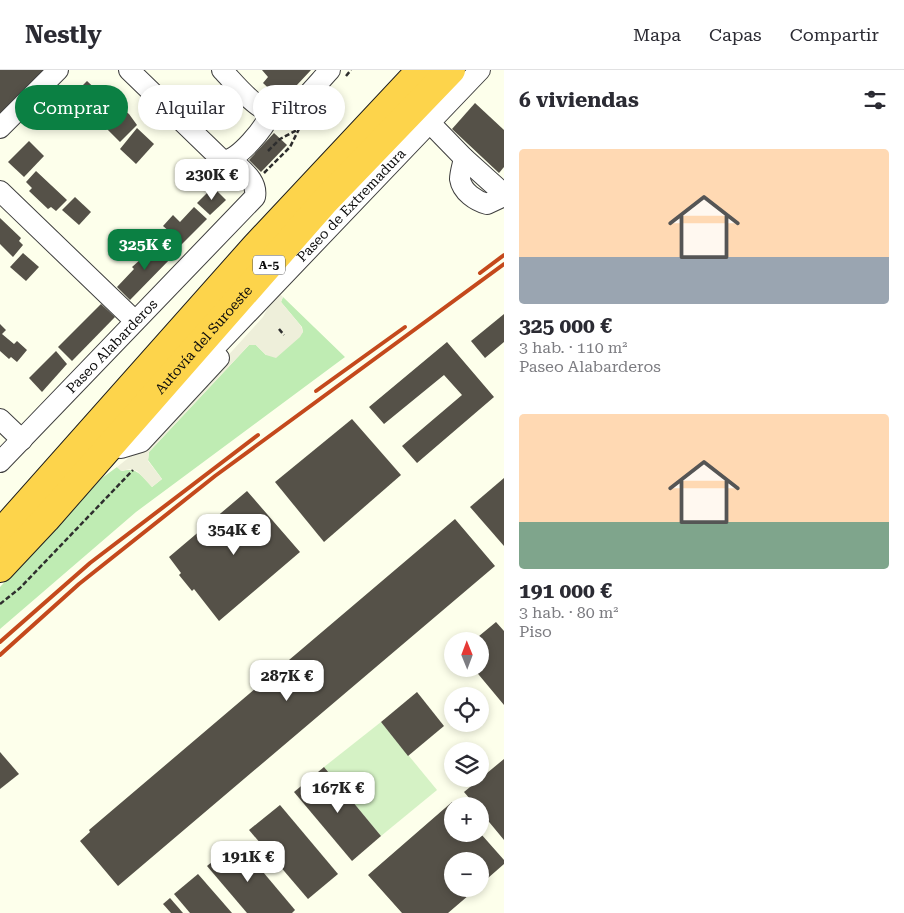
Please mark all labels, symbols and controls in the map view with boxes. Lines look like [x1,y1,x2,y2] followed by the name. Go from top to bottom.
[25,21,102,49] text: Nestly
[633,24,681,45] text: Mapa
[709,24,762,45] text: Capas
[790,24,879,45] text: Compartir
[15,85,128,130] chip: Comprar
[138,85,243,130] chip: Alquilar
[253,85,345,130] chip: Filtros
[861,86,889,114] icon: filters
[519,88,639,112] text: 6 viviendas
[293,145,409,265] street label: Paseo de Extremadura
[171,158,253,201] pin: 230K €
[186,165,238,184] text: 230K €
[659,182,749,272] icon: home
[104,228,186,271] pin: 325K €
[119,235,171,254] text: 325K €
[253,256,285,274] road number: A-5
[152,282,255,397] street label: Autovía del Suroeste
[63,295,161,396] street label: Paseo Alabarderos
[519,314,612,338] text: 325 000 €
[519,338,628,357] text: 3 hab. · 110 m²
[519,357,661,376] text: Paseo Alabarderos
[659,447,749,537] icon: home
[193,514,275,556] pin: 354K €
[208,520,260,539] text: 354K €
[519,579,612,603] text: 191 000 €
[519,603,619,622] text: 3 hab. · 80 m²
[519,622,552,641] text: Piso
[444,632,489,678] north arrow
[444,632,489,897] map controls
[246,660,328,702] pin: 287K €
[261,666,313,685] text: 287K €
[444,687,489,732] button: locate
[444,742,489,787] button: layers
[297,772,379,814] pin: 167K €
[312,778,364,797] text: 167K €
[444,797,489,842] button: +
[207,840,289,883] pin: 191K €
[222,847,274,866] text: 191K €
[444,852,489,897] button: −

